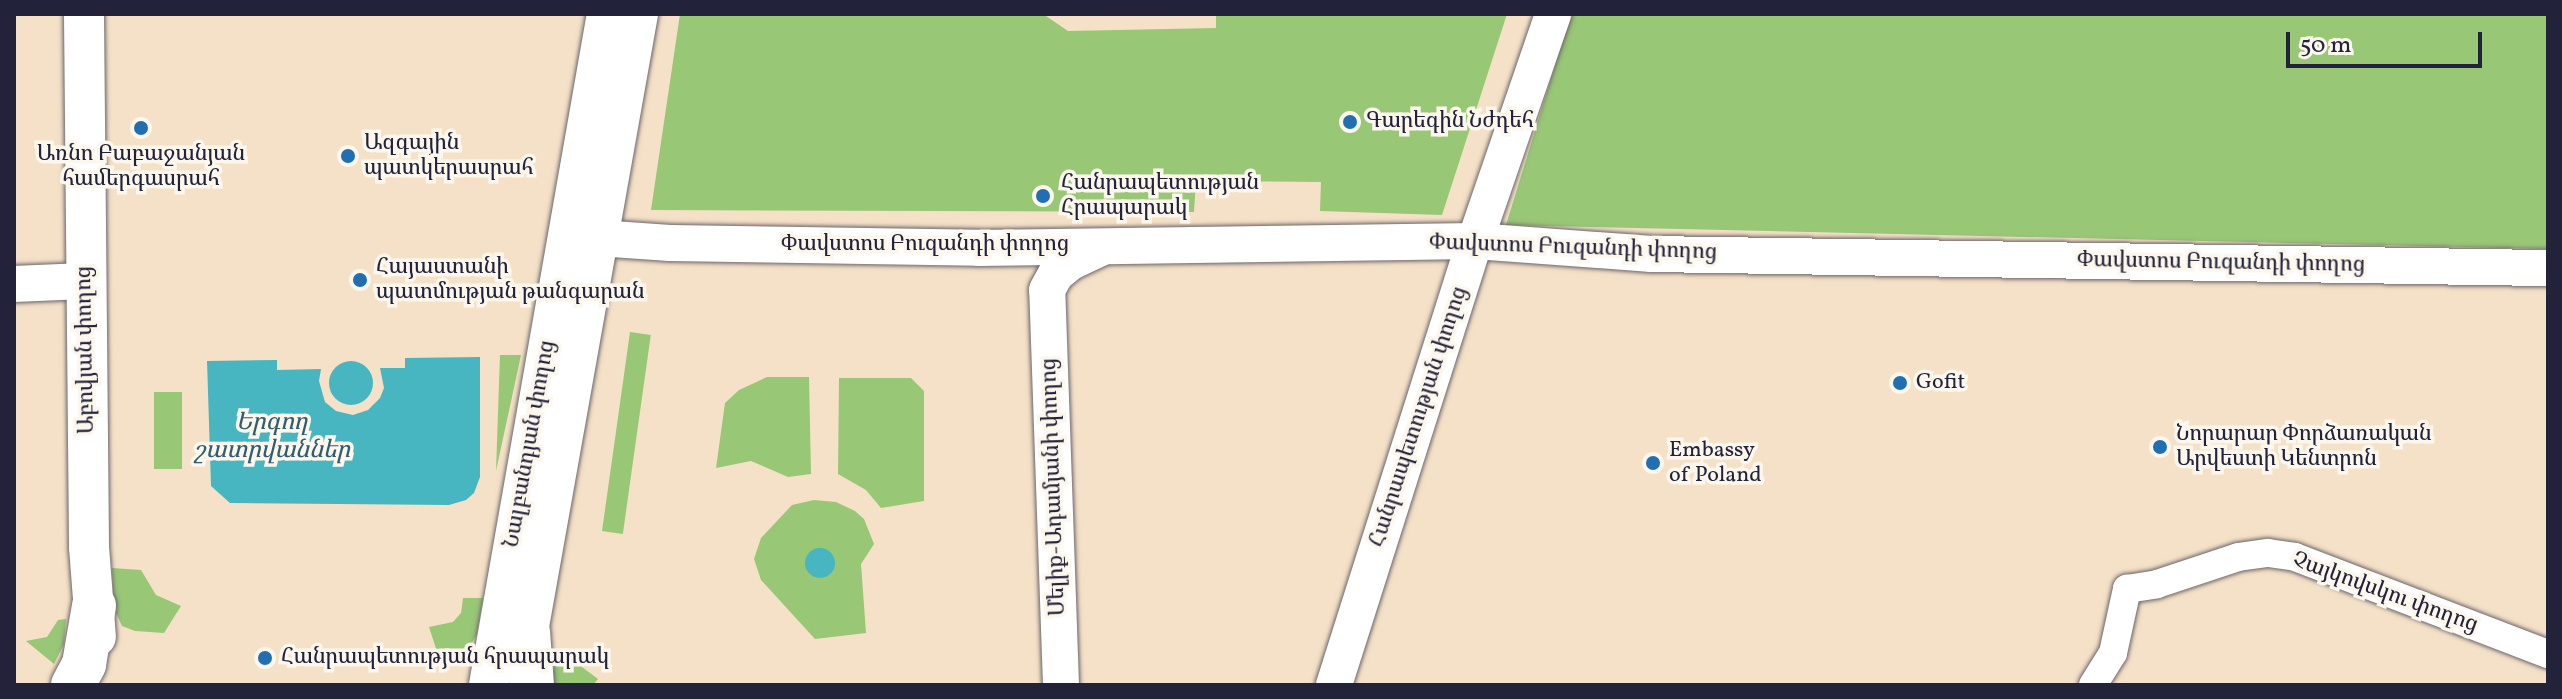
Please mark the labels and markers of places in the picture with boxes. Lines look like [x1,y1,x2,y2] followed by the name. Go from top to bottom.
[1366,109,1533,135] place label: Գարեգին Նժդեհ
[1341,113,1359,131] marker: Գարեգին Նժդեհ
[132,119,150,137] marker: Առնո Բաբաջանյան համերգասրահ
[364,130,533,182] place label: Ազգային պատկերասրահ
[37,141,245,192] place label: Առնո Բաբաջանյան համերգասրահ
[339,147,357,165] marker: Ազգային պատկերասրահ
[1061,170,1259,222] place label: Հանրապետության Հրապարակ
[1032,185,1054,207] marker: Հանրապետության Հրապարակ
[376,254,645,306] place label: Հայաստանի պատմության թանգարան
[351,271,369,289] marker: Հայաստանի պատմության թանգարան
[1916,370,1965,396] place label: Gofit
[1891,374,1909,392] marker: Gofit
[2176,421,2432,472] place label: Նորարար Փորձառական Արվեստի Կենտրոն
[1669,437,1760,488] place label: Embassy of Poland
[2151,438,2169,456] marker: Նորարար Փորձառական Արվեստի Կենտրոն
[1644,454,1662,472] marker: Embassy of Poland
[281,645,609,671] place label: Հանրապետության հրապարակ
[256,649,274,667] marker: Հանրապետության հրապարակ

